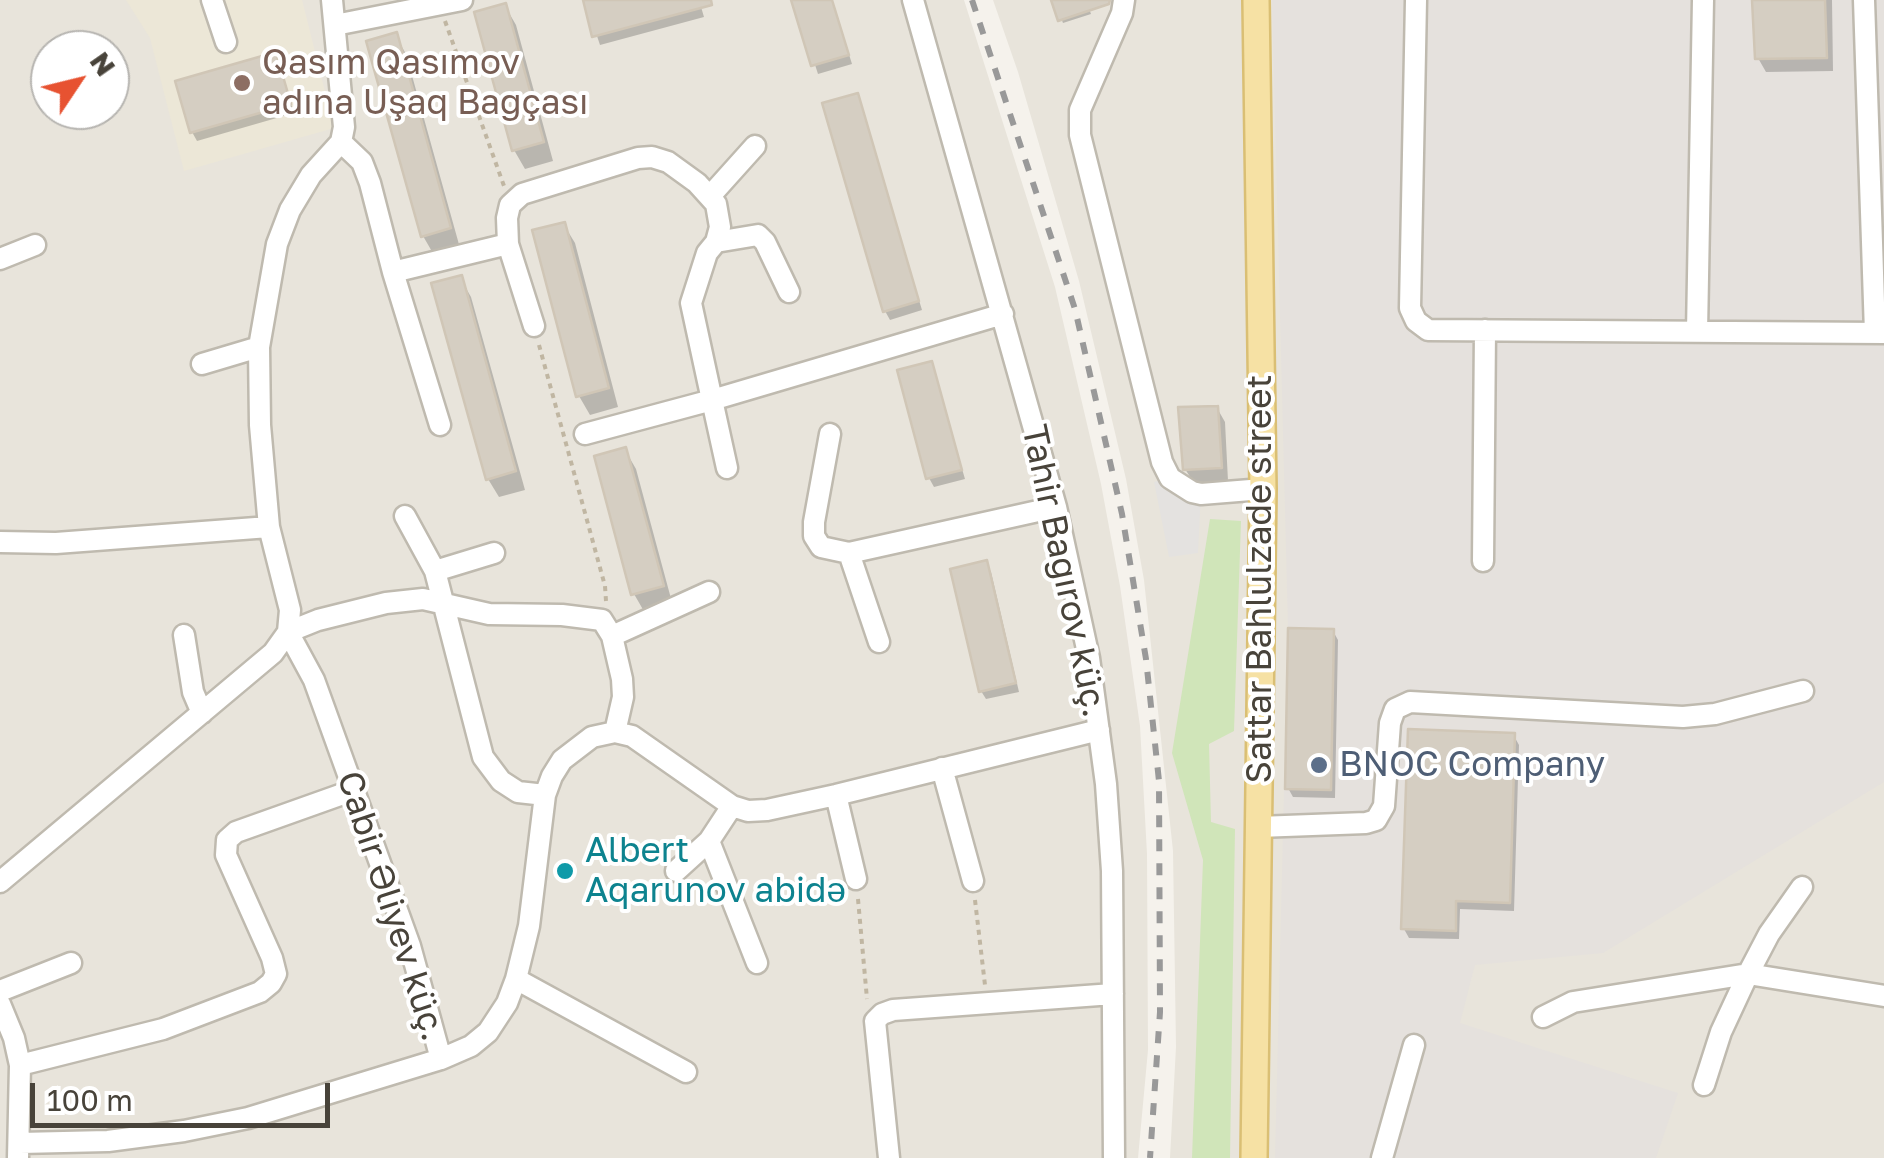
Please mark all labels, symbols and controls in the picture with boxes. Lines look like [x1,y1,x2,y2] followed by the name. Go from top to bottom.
[30,30,130,130] north arrow
[262,42,588,124] place label: Qasım Qasımov adına Uşaq Bağçası
[84,45,123,82] text: N
[231,72,253,94] marker: Qasım Qasımov adına Uşaq Bağçası
[1239,375,1281,783] street label: Sattar Bahlulzade street
[1013,421,1115,721] street label: Tahir Bağırov küç.
[1339,744,1605,786] place label: BNOC Company
[1308,754,1330,776] marker: BNOC Company
[328,766,454,1046] street label: Cabir Əliyev küç.
[585,830,846,912] place label: Albert Aqarunov abidə
[554,860,576,882] marker: Albert Aqarunov abidə
[35,1063,335,1125] scale bar
[47,1082,133,1118] text: 100 m

